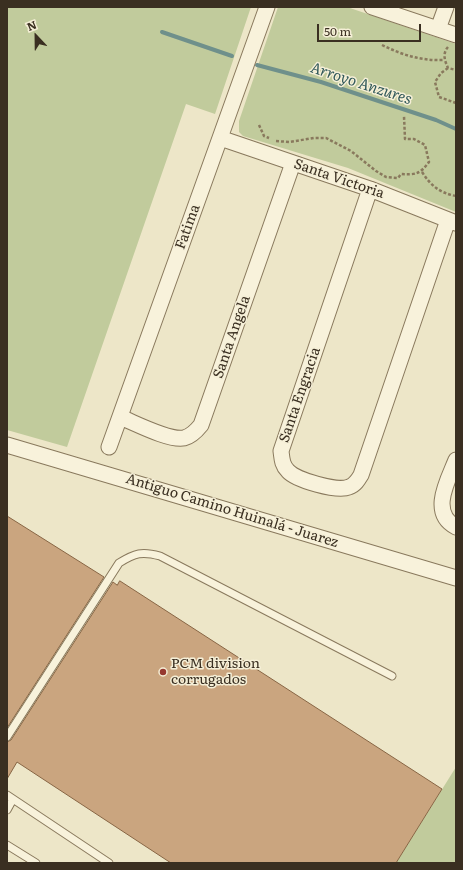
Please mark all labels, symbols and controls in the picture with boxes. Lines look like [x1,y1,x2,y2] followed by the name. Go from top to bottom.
[16,16,56,56] north arrow
[24,16,39,34] text: N
[319,16,423,42] scale bar
[324,22,351,40] text: 50 m
[308,59,414,109] water label: Arroyo Anzures
[292,156,386,202] street label: Santa Victoria
[172,202,204,252] street label: Fatima
[210,293,254,381] street label: Santa Angela
[276,345,324,445] street label: Santa Engracia
[124,471,340,551] street label: Antiguo Camino Huinalá - Juarez
[171,656,260,688] place label: PCM division corrugados
[158,667,168,677] marker: PCM division corrugados

